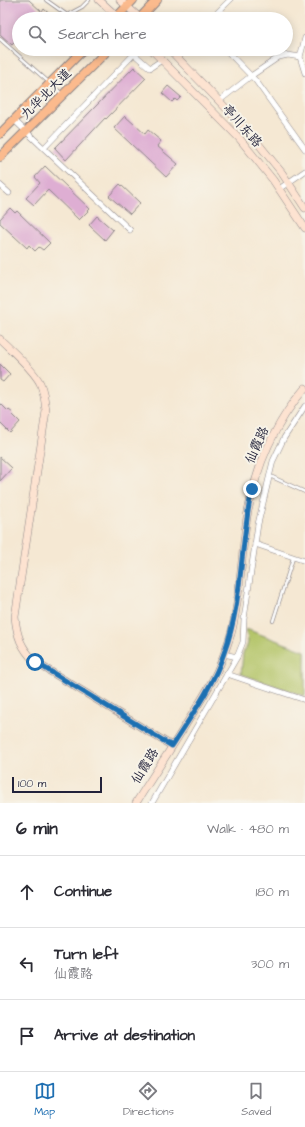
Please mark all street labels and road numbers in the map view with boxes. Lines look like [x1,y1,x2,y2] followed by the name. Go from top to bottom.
[17,65,75,123] street label: 九华北大道
[218,101,266,151] street label: 亭川东路
[241,424,273,466] street label: 仙霞路
[127,745,163,787] street label: 仙霞路

